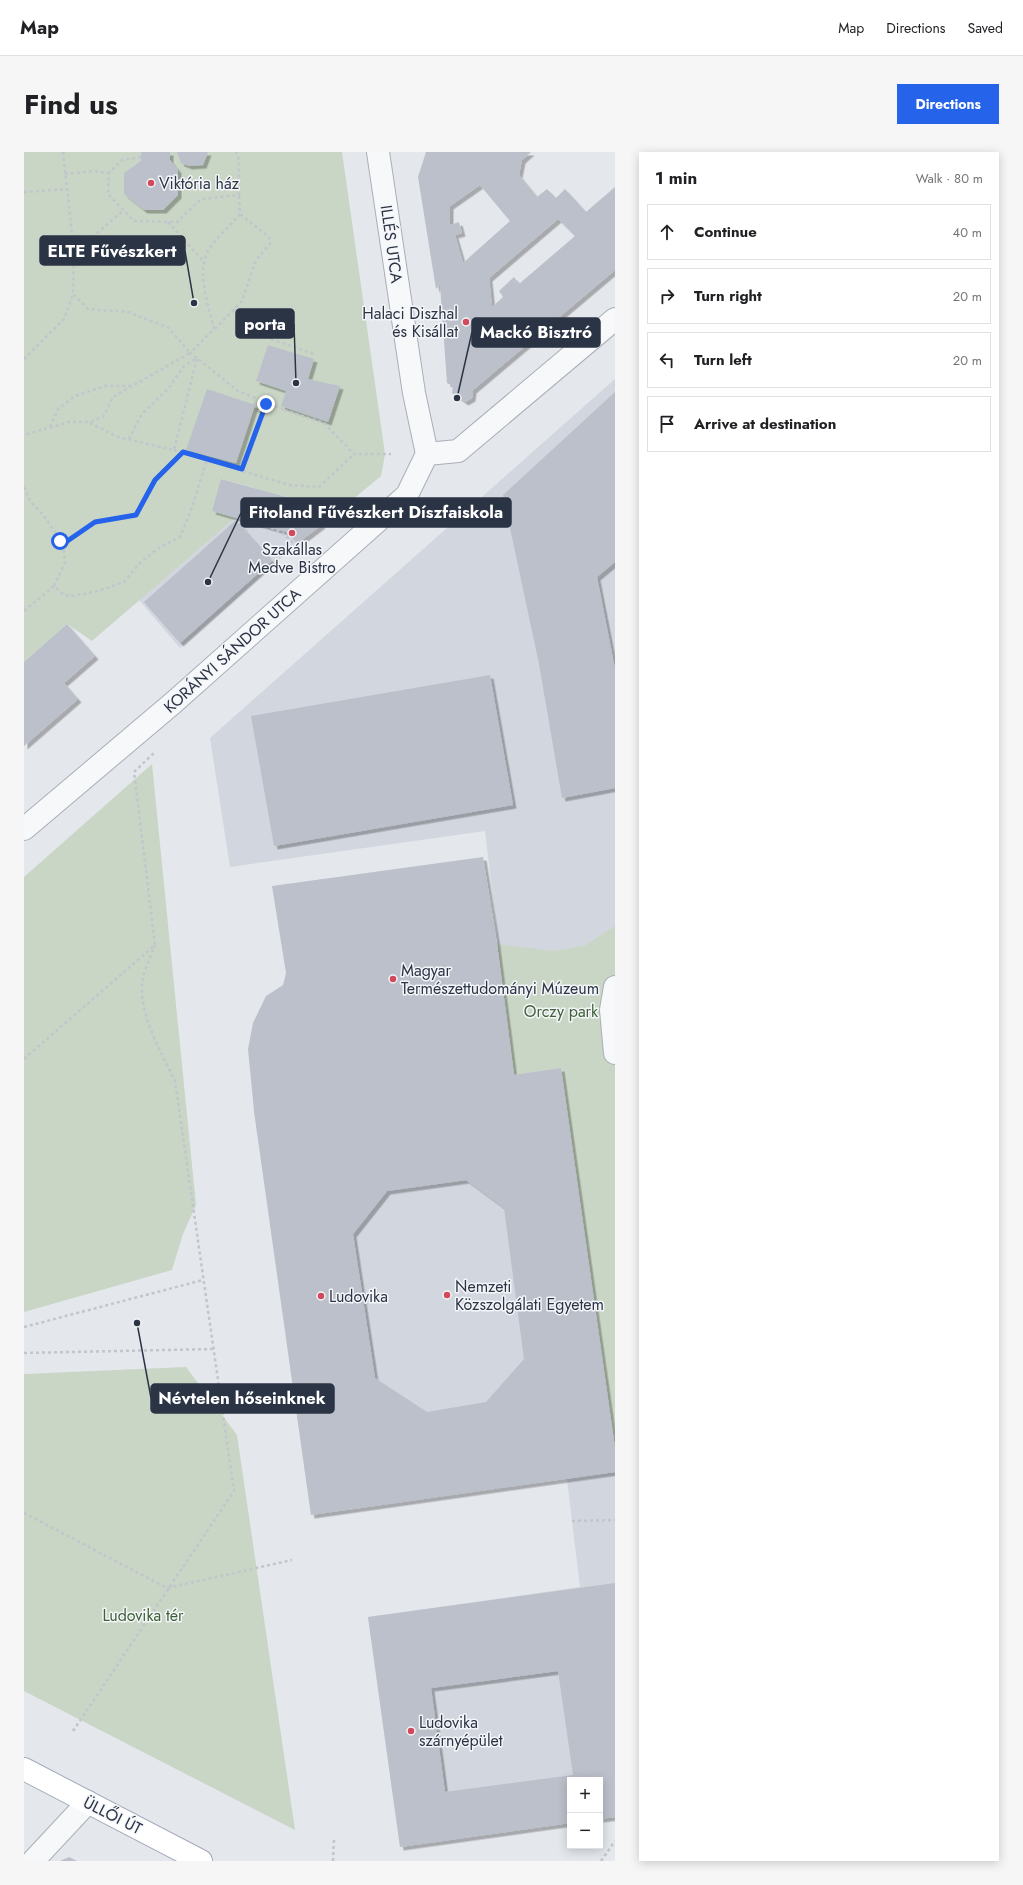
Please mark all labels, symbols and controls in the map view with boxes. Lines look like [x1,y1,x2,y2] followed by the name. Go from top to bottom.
[20,14,59,41] text: Map
[838,18,864,38] text: Map
[886,18,946,38] text: Directions
[968,18,1003,38] text: Saved
[24,84,118,125] text: Find us
[897,84,999,124] button: Directions
[655,166,697,190] text: 1 min
[916,169,983,188] text: Walk · 80 m
[159,172,240,195] place label: Viktória ház
[146,178,156,188] marker: Viktória ház
[375,204,408,285] street label: ILLÉS UTCA
[656,221,678,243] icon: ahead
[694,221,757,243] text: Continue
[953,223,982,242] text: 40 m
[40,236,185,265] callout: ELTE Fűvészkert
[48,239,177,263] text: ELTE Fűvészkert
[656,285,678,307] icon: right
[694,285,762,307] text: Turn right
[953,287,982,306] text: 20 m
[362,302,458,343] place label: Halaci Diszhal és Kisállat
[236,309,294,338] callout: porta
[244,312,286,336] text: porta
[461,317,471,327] marker: Halaci Diszhal és Kisállat
[472,318,600,347] callout: Mackó Bisztró
[480,320,592,344] text: Mackó Bisztró
[656,349,678,371] icon: left
[694,349,752,371] text: Turn left
[953,351,982,370] text: 20 m
[257,395,275,413] route end
[656,413,678,435] icon: arrive
[694,413,836,435] text: Arrive at destination
[241,498,511,527] callout: Fitoland Fűvészkert Díszfaiskola
[249,500,503,524] text: Fitoland Fűvészkert Díszfaiskola
[287,528,297,538] marker: Szakállas Medve Bistro
[51,532,69,550] route start
[248,538,336,579] place label: Szakállas Medve Bistro
[159,582,306,718] street label: KORÁNYI SÁNDOR UTCA
[401,959,599,1000] place label: Magyar Természettudományi Múzeum
[388,974,398,984] marker: Magyar Természettudományi Múzeum
[524,1000,599,1023] park label: Orczy park
[455,1275,604,1316] place label: Nemzeti Közszolgálati Egyetem
[329,1285,388,1308] place label: Ludovika
[442,1290,452,1300] marker: Nemzeti Közszolgálati Egyetem
[316,1291,326,1301] marker: Ludovika
[151,1384,334,1413] callout: Névtelen hőseinknek
[158,1386,326,1410] text: Névtelen hőseinknek
[102,1604,184,1627] park label: Ludovika tér
[419,1711,503,1752] place label: Ludovika szárnyépület
[406,1726,416,1736] marker: Ludovika szárnyépület
[567,1777,603,1849] map controls
[567,1777,603,1813] button: +
[79,1791,147,1840] street label: ÜLLŐI ÚT
[567,1813,603,1849] button: −

